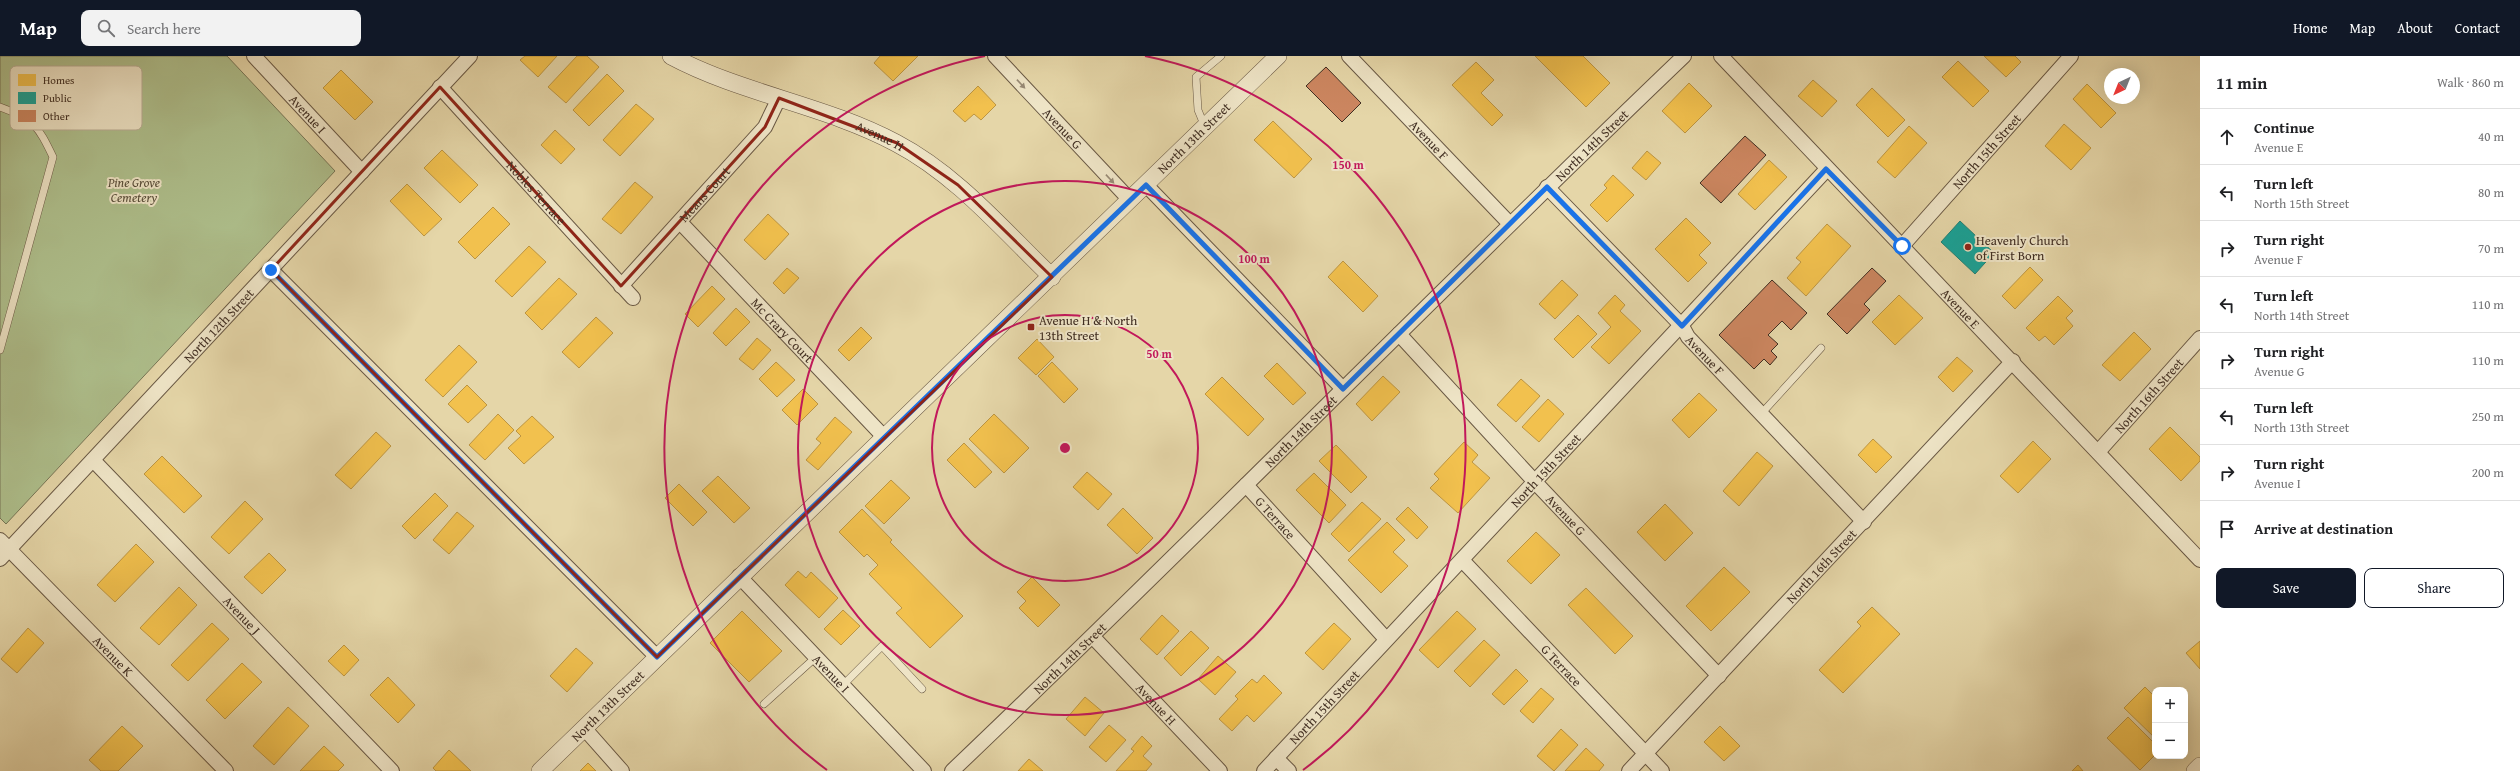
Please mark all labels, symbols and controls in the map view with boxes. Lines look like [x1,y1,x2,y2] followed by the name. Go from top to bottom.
[81,10,361,46] search box
[20,14,57,42] text: Map
[95,17,117,39] icon: search
[127,18,201,39] text: Search here
[2293,18,2328,38] text: Home
[2350,18,2375,38] text: Map
[2397,18,2433,38] text: About
[2455,18,2500,38] text: Contact
[10,66,142,130] legend
[2104,68,2140,104] north arrow
[2216,70,2267,95] text: 11 min
[43,72,74,88] text: Homes
[2437,73,2504,92] text: Walk · 860 m
[1017,79,1026,89] one-way arrow
[43,90,72,106] text: Public
[285,91,330,138] street label: Avenue I
[1153,98,1235,178] street label: North 13th Street
[1038,104,1087,154] street label: Avenue G
[1551,105,1633,185] street label: North 14th Street
[43,108,70,124] text: Other
[1948,109,2026,193] street label: North 15th Street
[853,116,908,156] street label: Avenue H
[1405,116,1453,164] street label: Avenue F
[2254,117,2315,138] text: Continue
[2216,126,2238,148] icon: ahead
[2478,127,2504,146] text: 40 m
[2254,138,2303,157] text: Avenue E
[502,156,571,229] street label: Nobles Terrace
[1332,156,1365,173] text: 150 m
[674,162,735,226] street label: Means Court
[107,173,160,207] park label: Pine Grove Cemetery
[2254,173,2313,194] text: Turn left
[1106,174,1115,184] one-way arrow
[2216,182,2238,204] icon: left
[2478,183,2504,202] text: 80 m
[2254,194,2349,213] text: North 15th Street
[2254,229,2325,250] text: Turn right
[1976,231,2069,265] place label: Heavenly Church of First Born
[1893,237,1911,255] route start
[2216,238,2238,260] icon: right
[2478,239,2504,258] text: 70 m
[1963,242,1973,252] marker: Heavenly Church of First Born
[1238,250,1271,267] text: 100 m
[2254,250,2303,269] text: Avenue F
[262,261,280,279] route end
[179,284,259,367] street label: North 12th Street
[1936,284,1985,333] street label: Avenue E
[2254,285,2313,306] text: Turn left
[747,294,818,367] street label: Mc Crary Court
[2216,294,2238,316] icon: left
[2472,295,2504,314] text: 110 m
[2254,306,2349,325] text: North 14th Street
[1039,311,1138,345] place label: Avenue H & North 13th Street
[1026,322,1036,332] marker: Avenue H & North 13th Street
[1681,331,1729,380] street label: Avenue F
[2254,341,2325,362] text: Turn right
[1146,345,1172,362] text: 50 m
[2216,350,2238,372] icon: right
[2472,351,2504,370] text: 110 m
[2110,353,2188,438] street label: North 16th Street
[2254,362,2304,381] text: Avenue G
[1260,391,1342,472] street label: North 14th Street
[2254,397,2313,418] text: Turn left
[2216,406,2238,428] icon: left
[2472,407,2504,426] text: 250 m
[2254,418,2349,437] text: North 13th Street
[1506,429,1586,512] street label: North 15th Street
[1058,441,1072,455] centre of rings
[2254,453,2325,474] text: Turn right
[2216,462,2238,484] icon: right
[2472,463,2504,482] text: 200 m
[2254,474,2301,493] text: Avenue I
[1541,490,1590,540] street label: Avenue G
[1251,492,1300,544] street label: G Terrace
[2216,518,2238,540] icon: arrive
[2254,518,2393,539] text: Arrive at destination
[1782,525,1861,608] street label: North 16th Street
[2216,568,2356,608] button: Save
[2364,568,2504,608] button: Share
[219,592,265,639] street label: Avenue J
[1029,618,1111,698] street label: North 14th Street
[88,631,138,681] street label: Avenue K
[1537,640,1586,691] street label: G Terrace
[808,650,854,697] street label: Avenue I
[1285,665,1364,748] street label: North 15th Street
[567,666,649,746] street label: North 13th Street
[1131,679,1181,730] street label: Avenue H
[2152,687,2188,759] map controls
[2152,687,2188,723] button: +
[2152,723,2188,759] button: −

